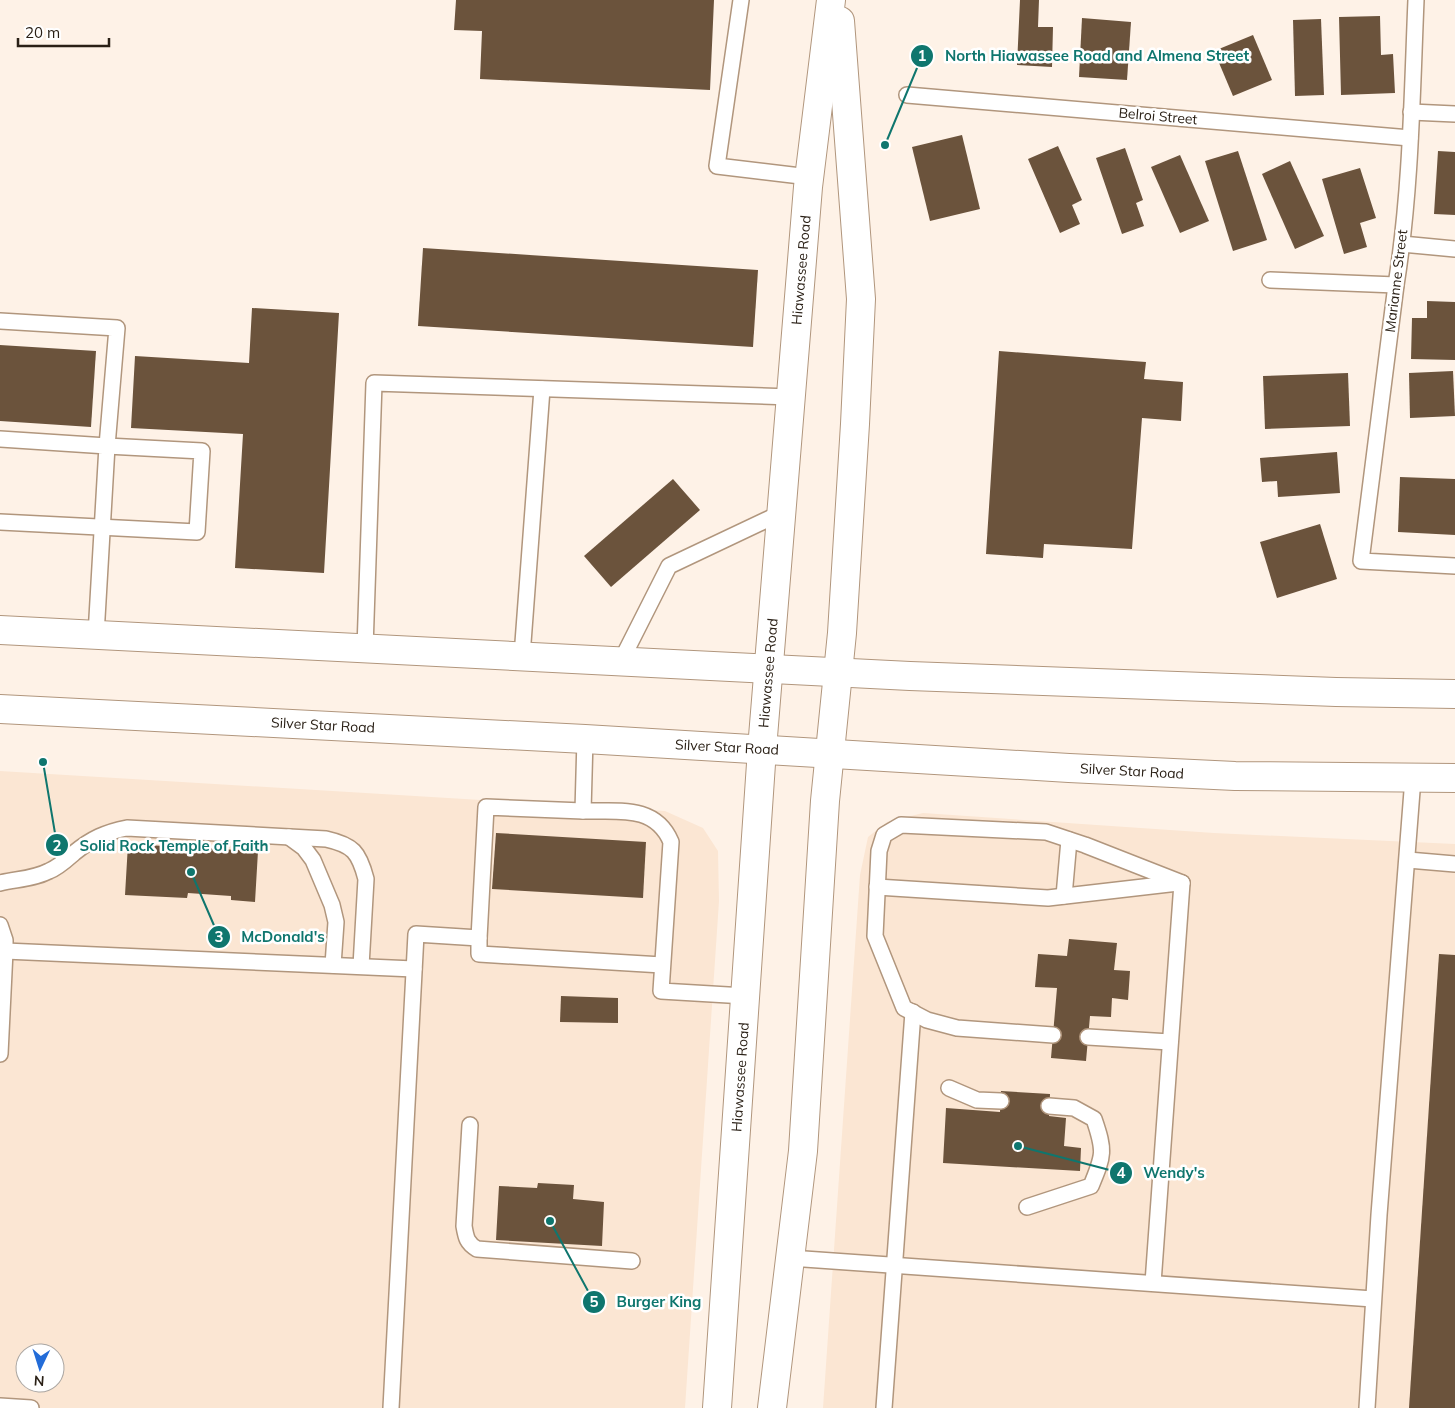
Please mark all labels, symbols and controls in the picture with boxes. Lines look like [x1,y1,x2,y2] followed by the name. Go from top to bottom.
[18,15,109,47] scale bar
[25,23,60,42] text: 20 m
[910,41,1259,71] callout: North Hiawassee Road and Almena Street
[917,46,927,65] text: 1
[945,46,1249,65] text: North Hiawassee Road and Almena Street
[1118,104,1198,128] street label: Belroi Street
[787,214,815,326] street label: Hiawassee Road
[1381,228,1411,334] street label: Marianne Street
[754,617,782,729] street label: Hiawassee Road
[271,713,375,737] street label: Silver Star Road
[675,735,779,759] street label: Silver Star Road
[1080,759,1184,783] street label: Silver Star Road
[44,830,278,860] callout: Solid Rock Temple of Faith
[52,836,62,855] text: 2
[80,836,269,855] text: Solid Rock Temple of Faith
[206,922,335,952] callout: McDonald's
[214,927,224,946] text: 3
[241,927,325,946] text: McDonald's
[727,1022,753,1132] street label: Hiawassee Road
[1108,1158,1215,1188] callout: Wendy's
[1116,1163,1126,1182] text: 4
[1143,1163,1205,1182] text: Wendy's
[581,1287,711,1317] callout: Burger King
[589,1292,599,1311] text: 5
[617,1292,701,1311] text: Burger King
[15,1343,65,1393] north arrow
[33,1372,45,1390] text: N

